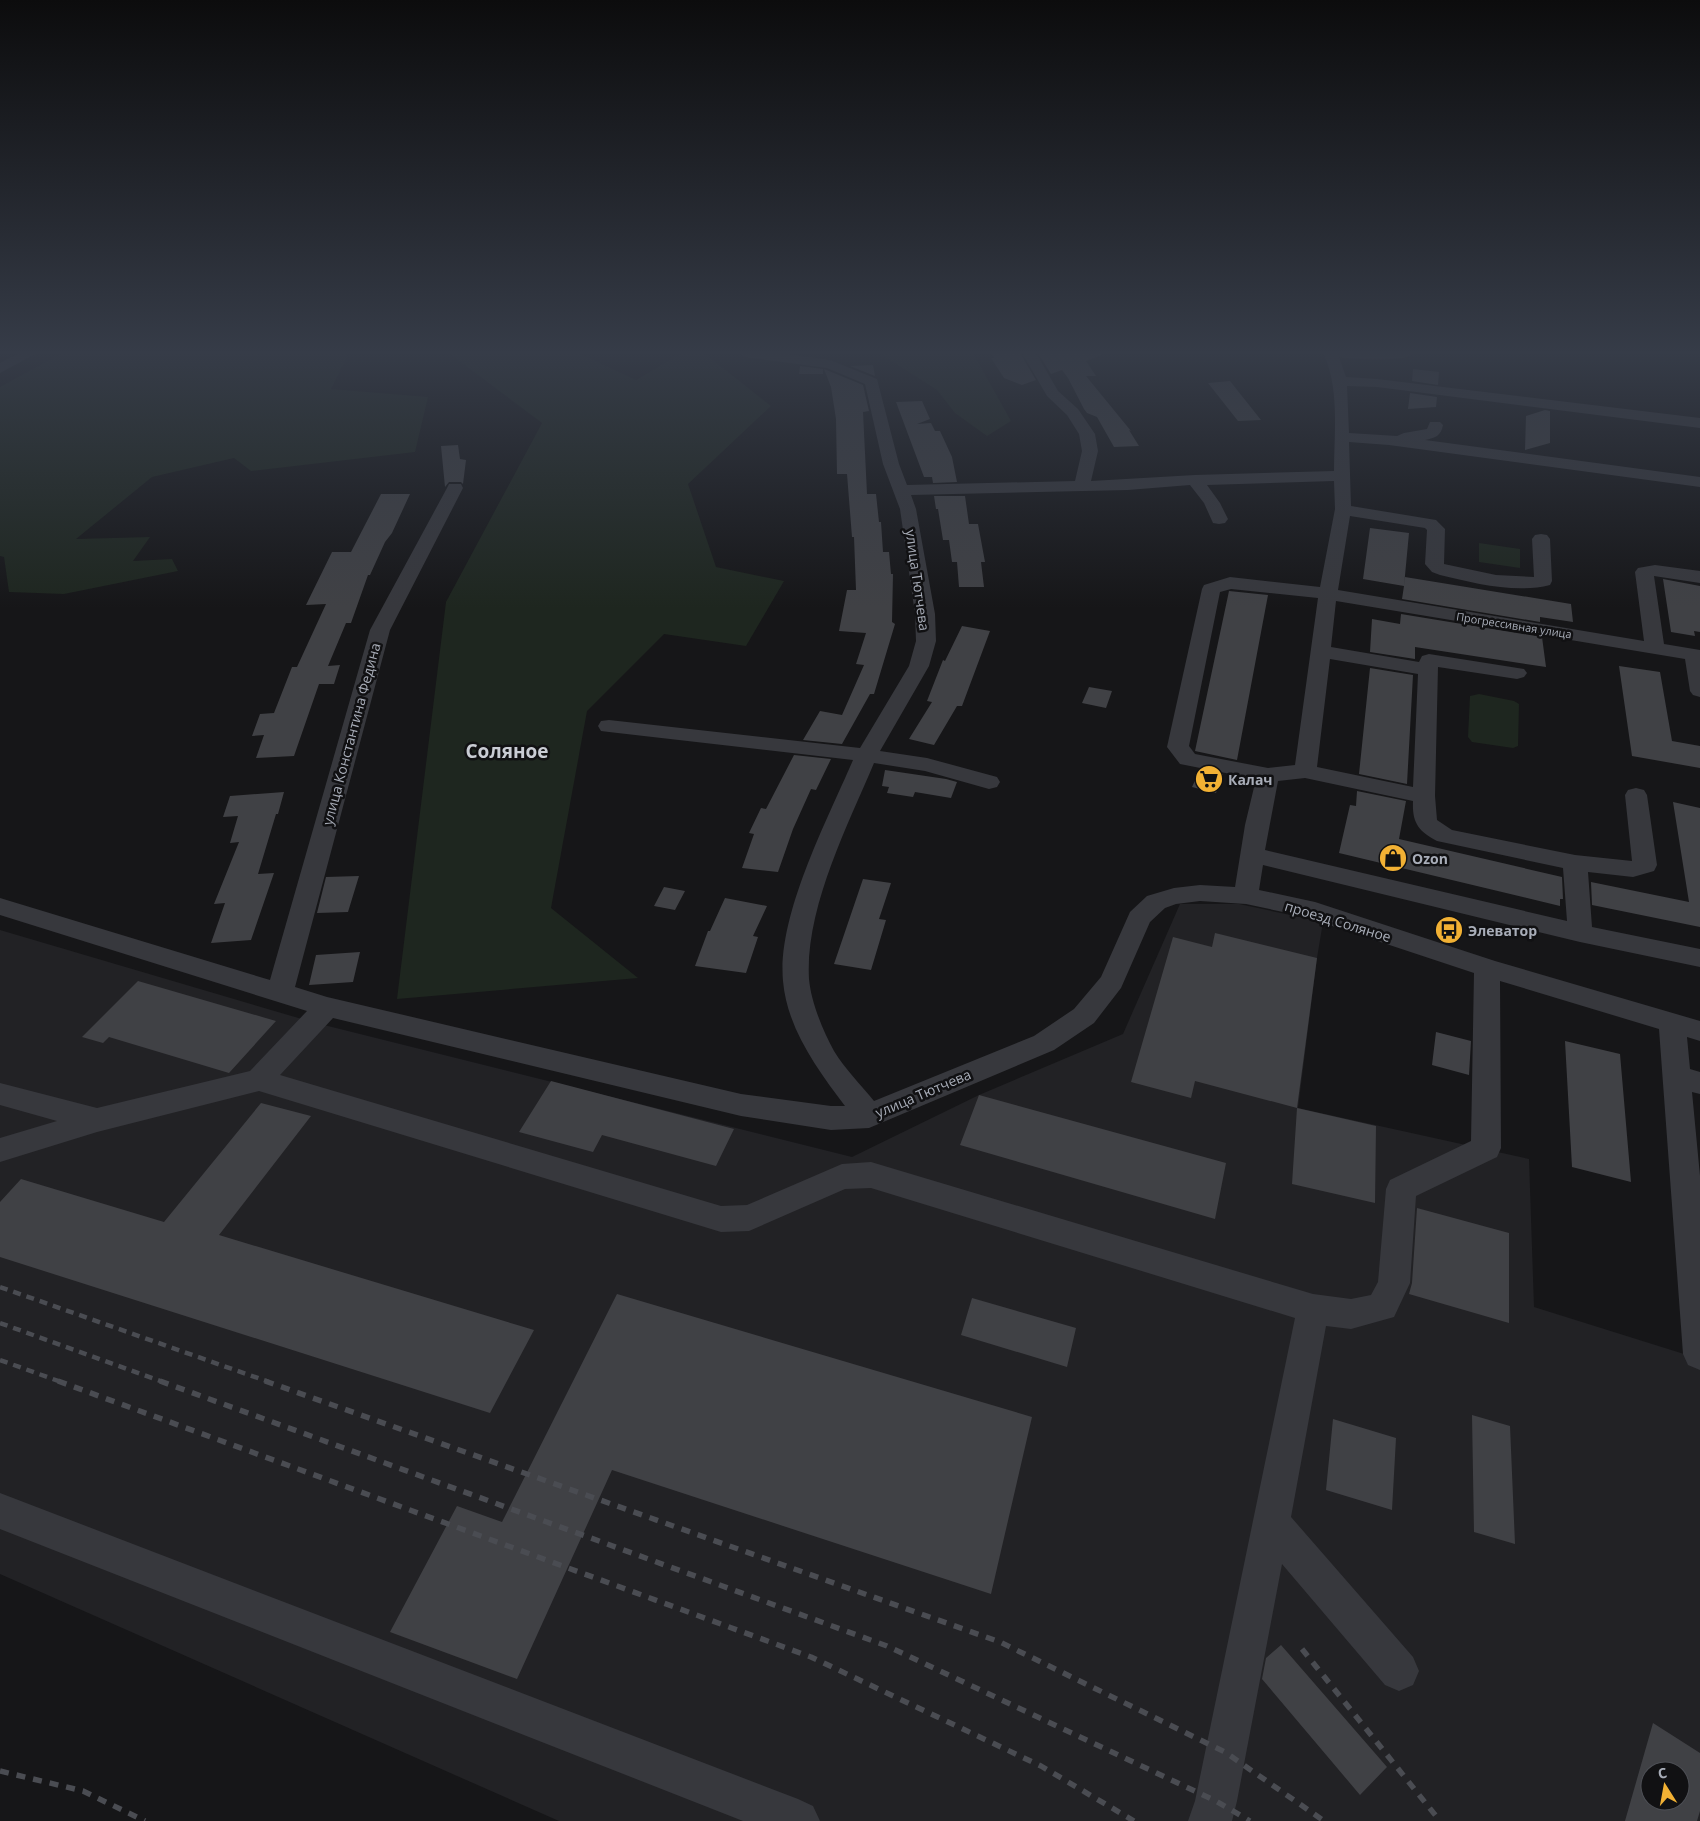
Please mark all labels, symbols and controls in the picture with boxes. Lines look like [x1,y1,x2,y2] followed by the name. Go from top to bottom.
[901,528,935,632] street label: улица Тютчева
[1455,608,1573,642] street label: Прогрессивная улица
[317,641,385,827] street label: улица Константина Федина
[466,738,548,764] district label: Соляное
[1194,764,1224,794] supermarket icon: Калач
[1228,770,1273,789] place label: Калач
[1378,843,1408,873] shop icon: Ozon
[1412,849,1448,868] place label: Ozon
[1283,896,1394,946] street label: проезд Соляное
[1434,915,1464,945] bus stop icon: Элеватор
[1468,921,1537,940] place label: Элеватор
[872,1064,974,1122] street label: улица Тютчева
[1640,1761,1690,1811] north arrow
[1656,1763,1669,1783] text: С

